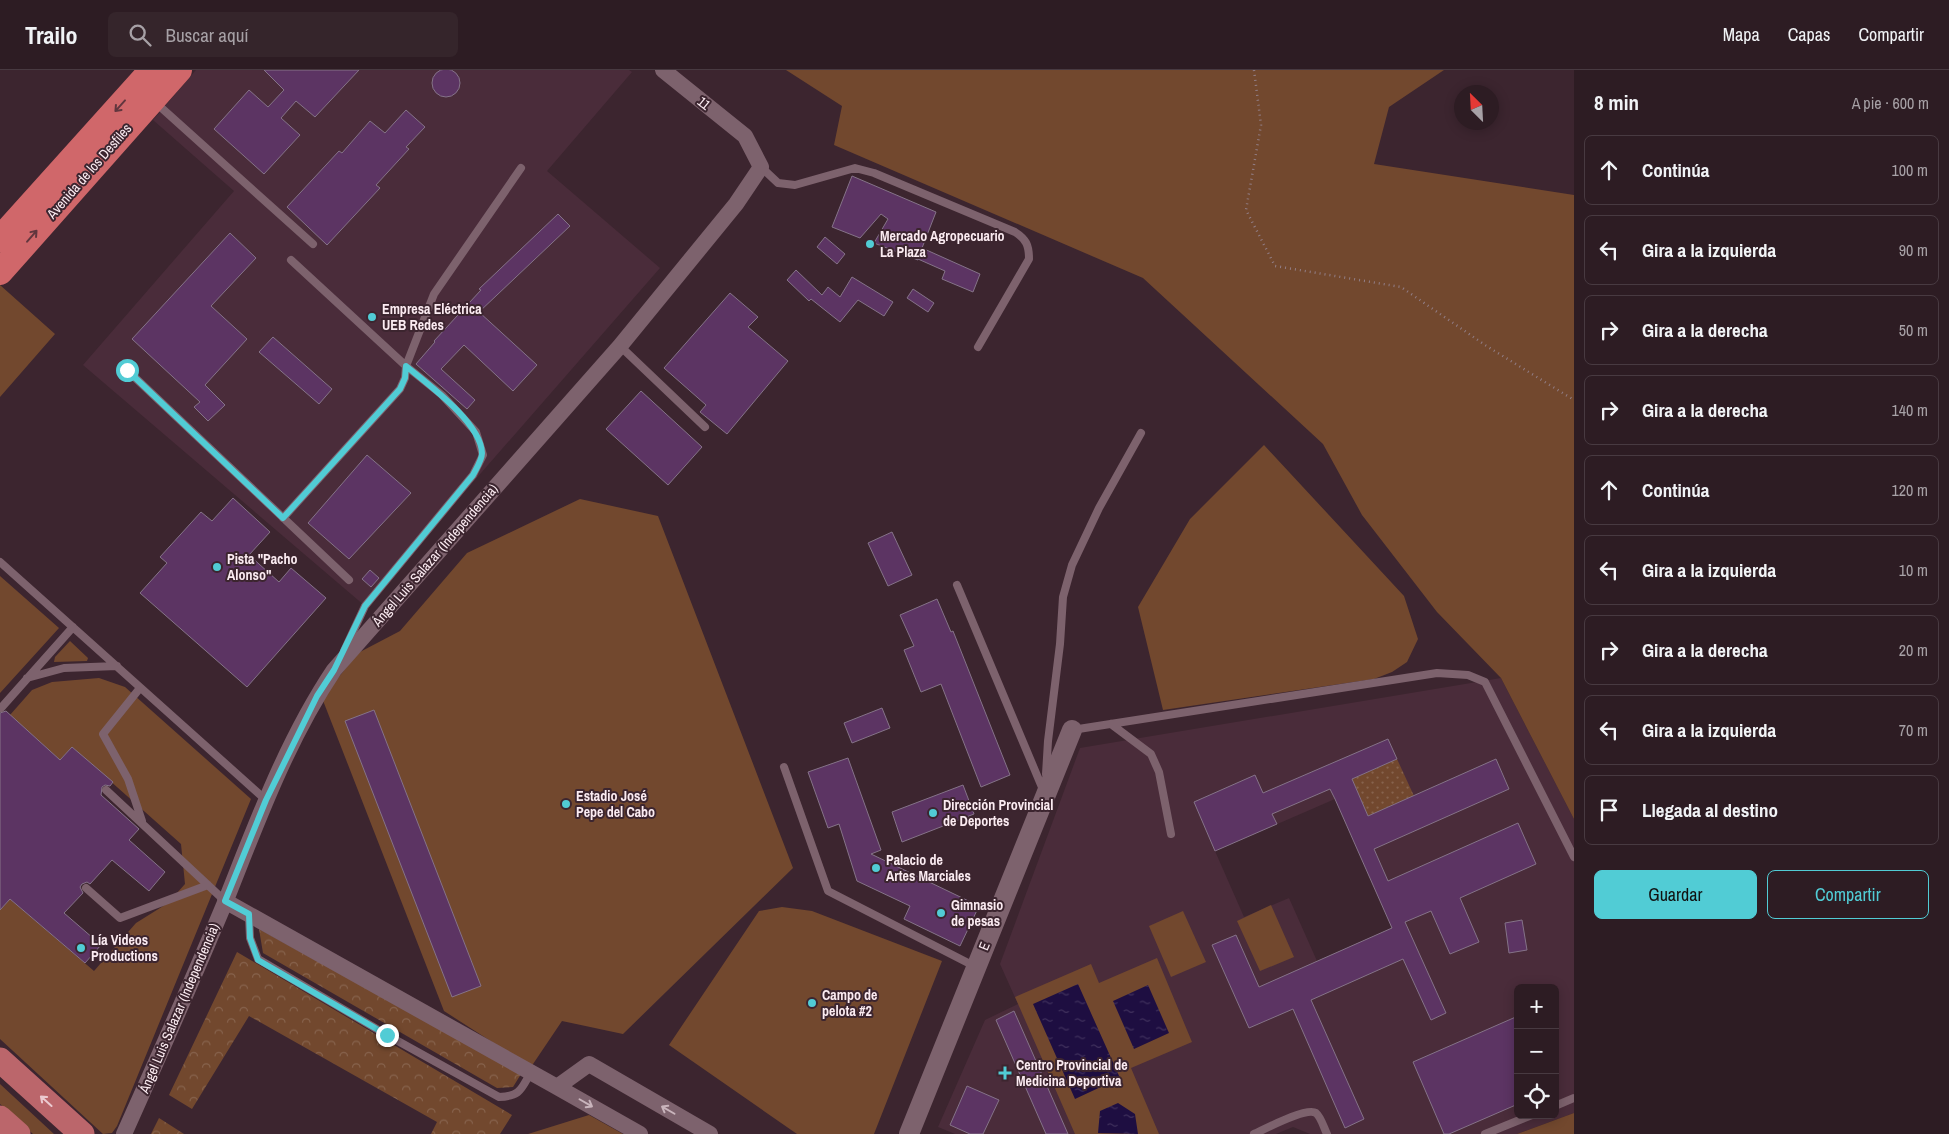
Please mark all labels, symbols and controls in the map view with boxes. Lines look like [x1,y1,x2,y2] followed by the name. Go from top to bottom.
[108,12,458,57] search box
[25,19,78,51] text: Trailo
[126,21,154,49] icon: search
[166,22,249,48] text: Buscar aquí
[1723,22,1760,47] text: Mapa
[1788,22,1830,47] text: Capas
[1858,22,1924,47] text: Compartir
[1454,85,1499,130] north arrow
[1594,88,1639,117] text: 8 min
[694,92,715,114] street label: 11
[1852,92,1929,114] text: A pie · 600 m
[114,100,126,113] one-way arrow
[42,119,135,223] street label: Avenida de los Desfiles
[1595,156,1623,184] icon: ahead
[1642,157,1710,183] text: Continúa
[1892,159,1928,181] text: 100 m
[880,227,1005,261] place label: Mercado Agropecuario La Plaza
[27,229,38,242] one-way arrow
[1595,236,1623,264] icon: left
[1642,237,1776,263] text: Gira a la izquierda
[864,238,876,250] marker: Mercado Agropecuario La Plaza
[1899,239,1928,261] text: 90 m
[382,300,482,334] place label: Empresa Eléctrica UEB Redes
[366,311,378,323] marker: Empresa Eléctrica UEB Redes
[1595,316,1623,344] icon: right
[1642,317,1768,343] text: Gira a la derecha
[1899,319,1928,341] text: 50 m
[116,359,139,382] route start
[1595,396,1623,424] icon: right
[1642,397,1768,423] text: Gira a la derecha
[1892,399,1928,421] text: 140 m
[1595,476,1623,504] icon: ahead
[1642,477,1710,503] text: Continúa
[1892,479,1928,501] text: 120 m
[367,480,502,631] street label: Ángel Luis Salazar (Independencia)
[227,550,298,584] place label: Pista "Pacho Alonso"
[1595,556,1623,584] icon: left
[1642,557,1776,583] text: Gira a la izquierda
[1899,559,1928,581] text: 10 m
[211,561,223,573] marker: Pista "Pacho Alonso"
[1595,636,1623,664] icon: right
[1642,637,1768,663] text: Gira a la derecha
[1899,639,1928,661] text: 20 m
[1595,716,1623,744] icon: left
[1642,717,1776,743] text: Gira a la izquierda
[1899,719,1928,741] text: 70 m
[576,787,655,821] place label: Estadio José Pepe del Cabo
[943,796,1053,830] place label: Dirección Provincial de Deportes
[1595,796,1623,824] icon: arrive
[1642,797,1778,823] text: Llegada al destino
[560,798,572,810] marker: Estadio José Pepe del Cabo
[927,807,939,819] marker: Dirección Provincial de Deportes
[886,851,971,885] place label: Palacio de Artes Marciales
[870,862,882,874] marker: Palacio de Artes Marciales
[1594,870,1757,919] button: Guardar
[1767,870,1929,919] button: Compartir
[951,896,1003,930] place label: Gimnasio de pesas
[935,907,947,919] marker: Gimnasio de pesas
[135,920,223,1097] street label: Ángel Luis Salazar (Independencia)
[91,931,158,965] place label: Lía Videos Productions
[974,939,994,953] street label: E
[75,942,87,954] marker: Lía Videos Productions
[1514,984,1559,1119] map controls
[1514,984,1559,1029] button: +
[822,986,878,1020] place label: Campo de pelota #2
[806,997,818,1009] marker: Campo de pelota #2
[376,1024,399,1047] route end
[1514,1029,1559,1074] button: −
[1016,1056,1128,1090] place label: Centro Provincial de Medicina Deportiva
[998,1066,1012,1080] marker: Centro Provincial de Medicina Deportiva
[1514,1074,1559,1119] button: locate
[39,1095,52,1107] one-way arrow
[578,1098,592,1108] one-way arrow
[661,1104,675,1114] one-way arrow

